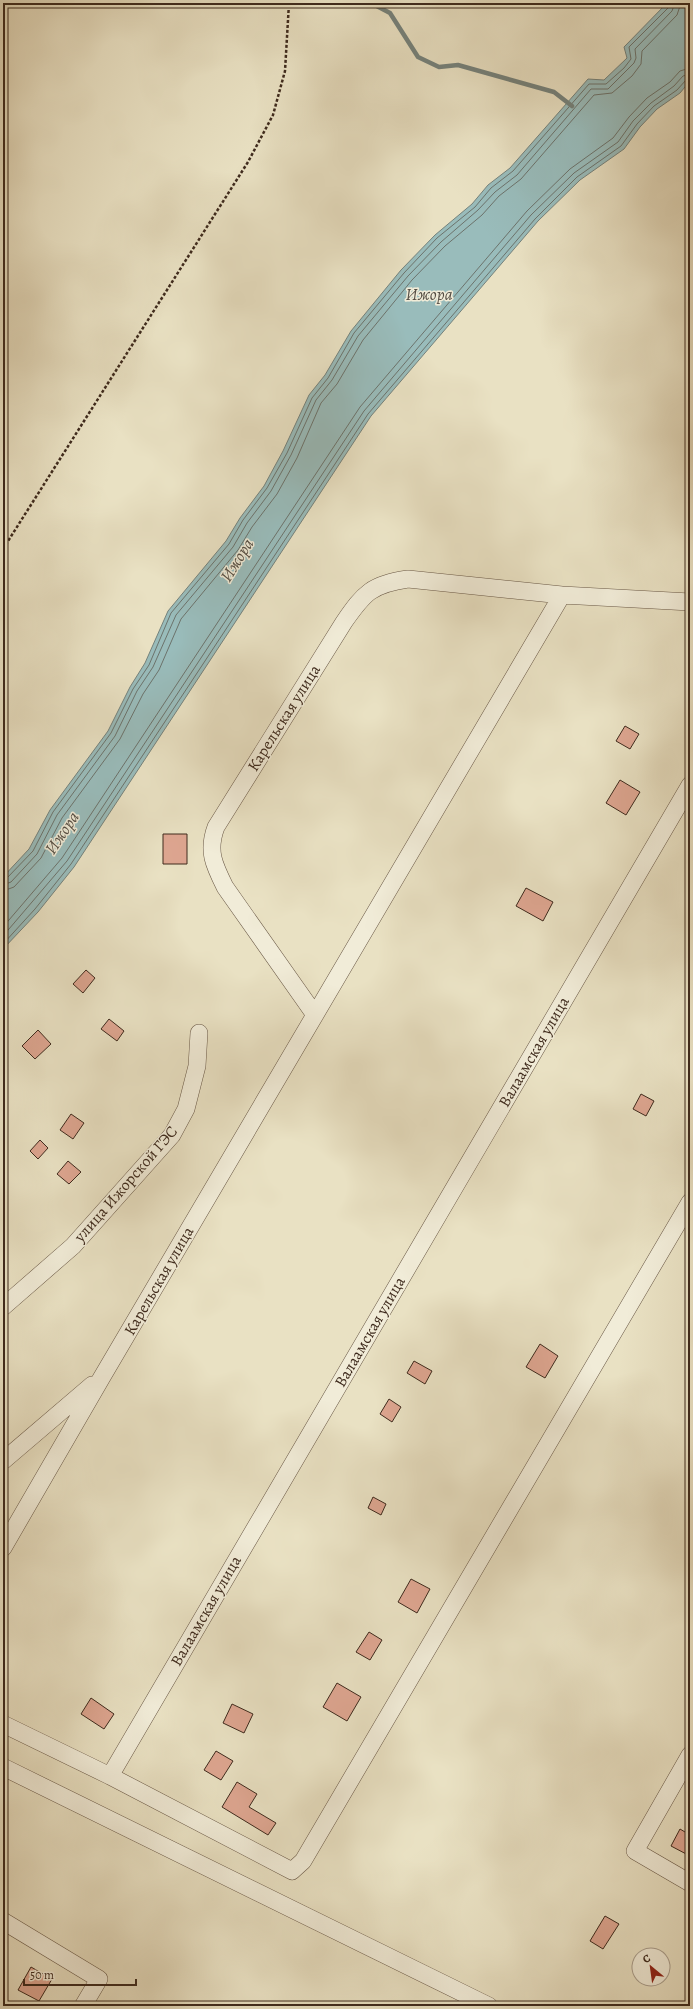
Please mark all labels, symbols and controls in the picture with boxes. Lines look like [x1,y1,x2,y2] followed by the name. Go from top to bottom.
[405,283,453,306] water label: Ижора
[215,534,259,586] water label: Ижора
[242,660,326,776] street label: Карельская улица
[39,807,85,859] water label: Ижора
[493,992,575,1111] street label: Валаамская улица
[69,1121,183,1248] street label: улица Ижорской ГЭС
[119,1222,199,1339] street label: Карельская улица
[329,1272,411,1391] street label: Валаамская улица
[165,1551,247,1670] street label: Валаамская улица
[631,1947,671,1987] north arrow
[640,1950,653,1967] text: С
[24,1961,136,1987] scale bar
[30,1967,54,1983] text: 50 m

